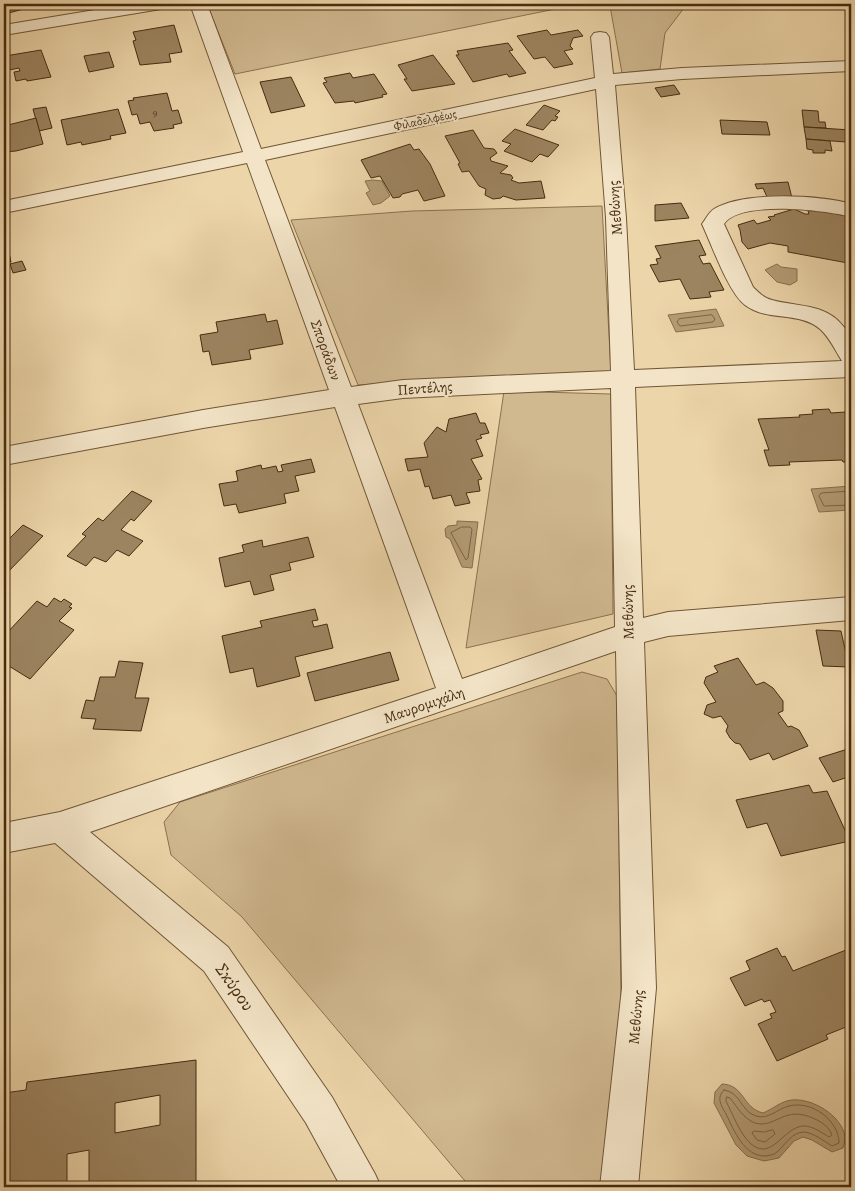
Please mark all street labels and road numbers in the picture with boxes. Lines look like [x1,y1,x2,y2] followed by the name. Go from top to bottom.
[392,105,458,135] street label: Φιλαδελφέως
[603,180,627,236] street label: Μεθώνης
[306,317,346,383] street label: Σποράδων
[397,376,453,400] street label: Πεντέλης
[618,584,638,640] street label: Μεθώνης
[381,682,467,728] street label: Μαυρομιχάλη
[210,958,260,1016] street label: Σκύρου
[624,989,648,1045] street label: Μεθώνης

